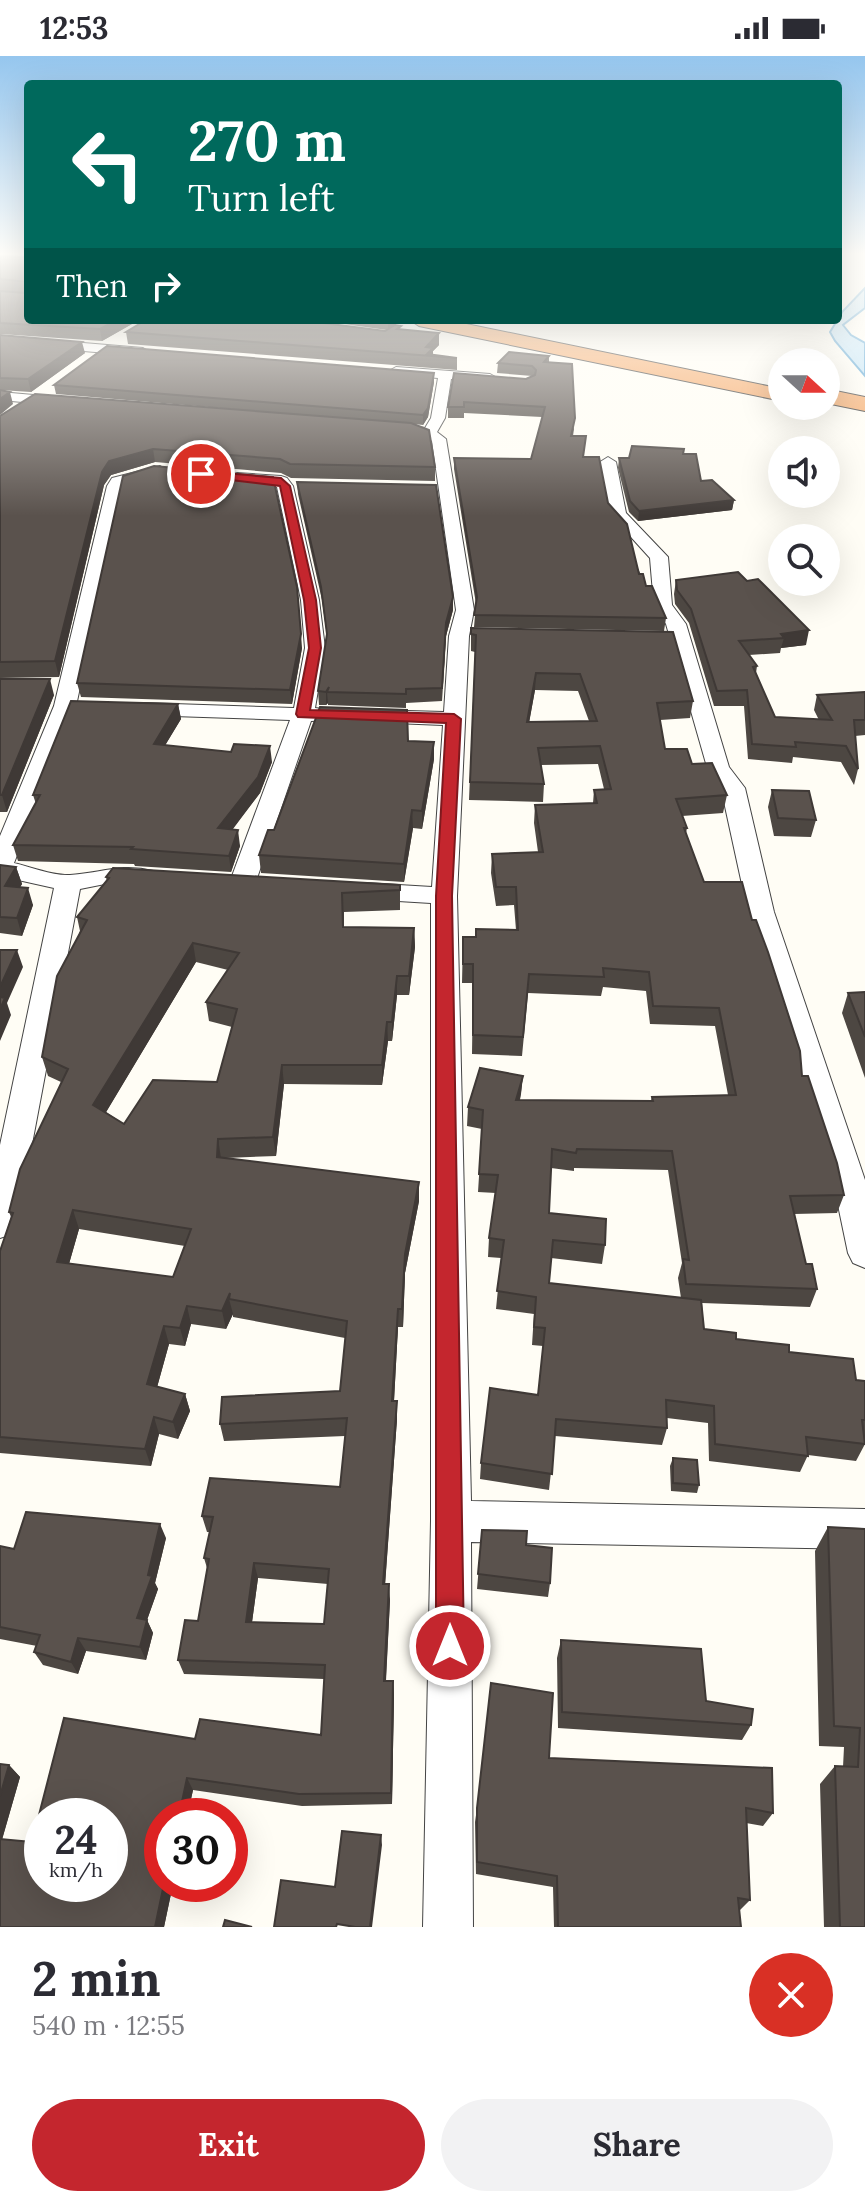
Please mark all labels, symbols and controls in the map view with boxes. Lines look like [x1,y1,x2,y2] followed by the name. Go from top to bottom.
[40,9,109,47] text: 12:53
[188,105,346,176] text: 270 m
[56,112,160,216] icon: left
[188,175,335,221] text: Turn left
[144,264,188,308] icon: right
[56,267,128,305] text: Then
[768,348,840,420] north arrow
[768,348,840,596] map controls
[768,436,840,508] button: sound
[167,440,235,508] pin
[179,452,223,496] icon: arrive
[768,524,840,596] button: search
[408,1604,492,1688] position arrow
[144,1798,248,1902] speed limit sign: 30
[54,1814,98,1865] text: 24
[49,1857,103,1882] text: km/h
[32,1948,161,2009] text: 2 min
[749,1953,833,2037] button: close
[32,2009,185,2042] text: 540 m · 12:55
[32,2099,425,2191] button: Exit
[441,2099,833,2191] button: Share

